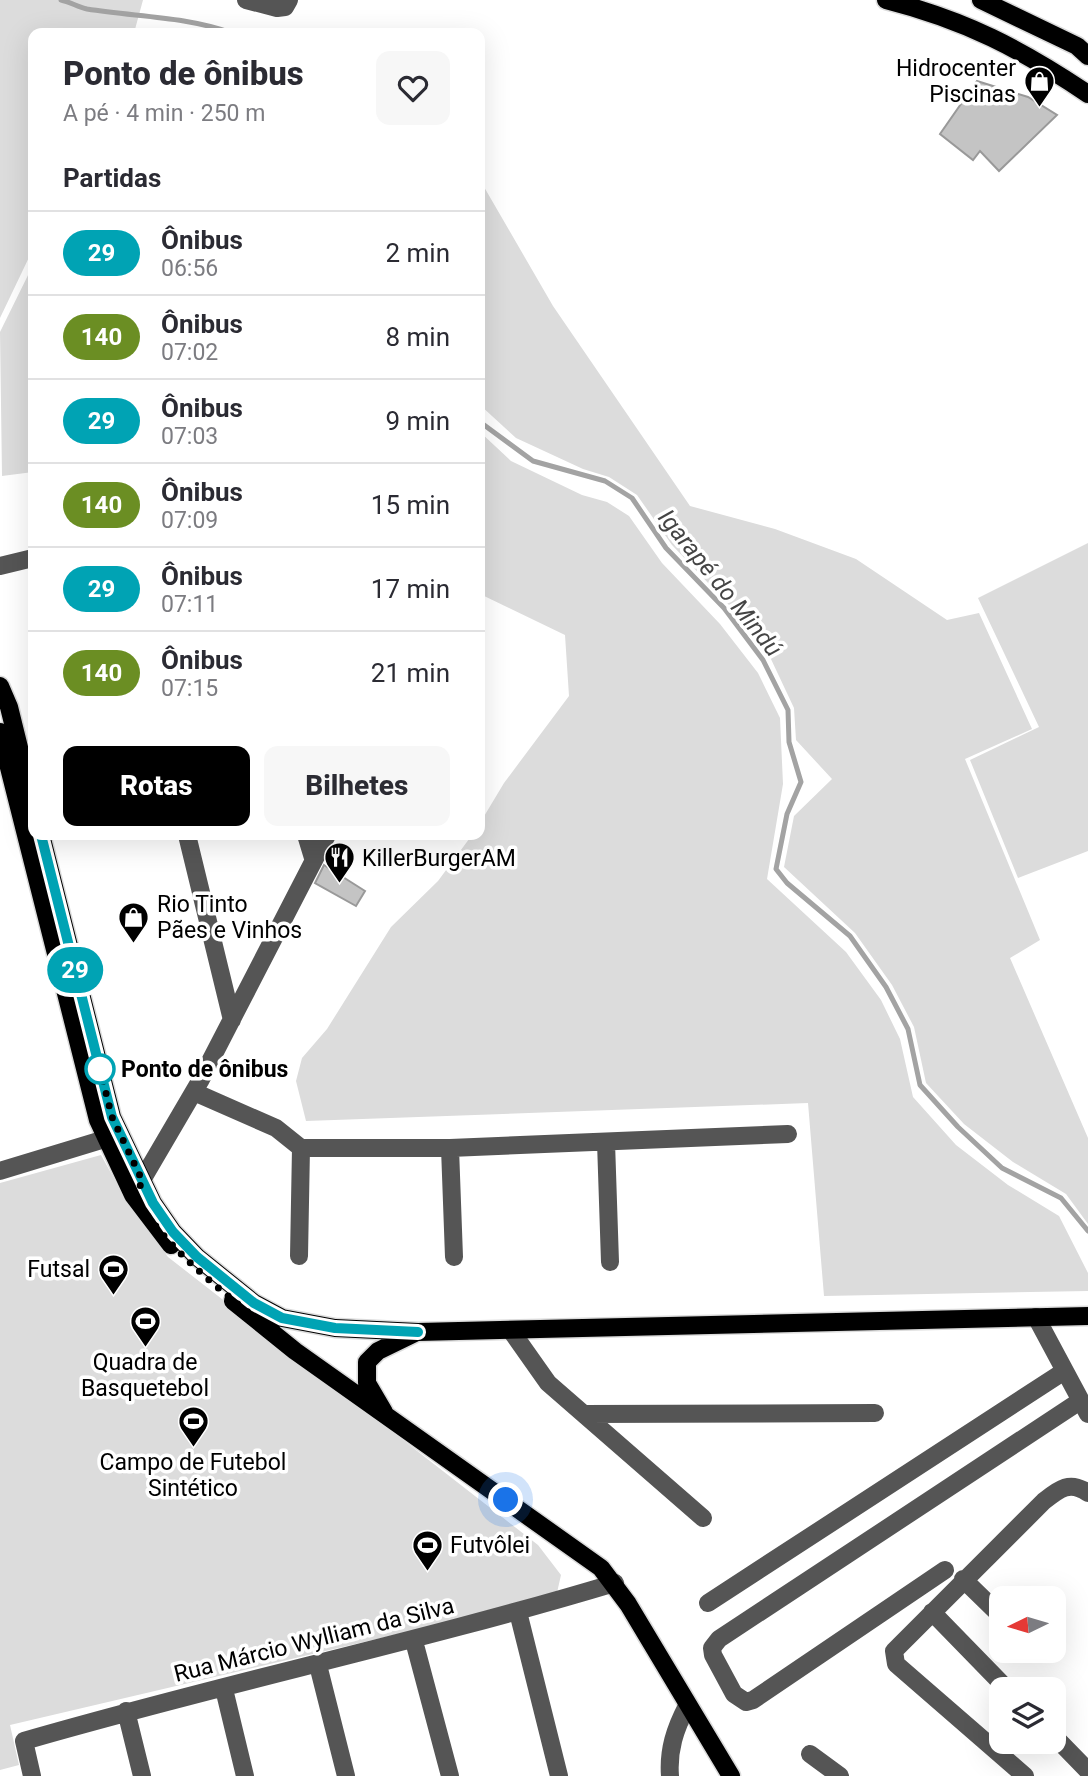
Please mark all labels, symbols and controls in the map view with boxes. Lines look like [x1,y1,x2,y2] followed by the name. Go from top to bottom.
[376,51,450,125] button: heart
[63,54,304,93] text: Ponto de ônibus
[896,55,1016,108] place label: Hidrocenter Piscinas
[1022,64,1056,108] shop icon: Hidrocenter Piscinas
[63,100,265,127] text: A pé · 4 min · 250 m
[63,163,161,193] text: Partidas
[161,225,243,255] text: Ônibus
[385,238,450,268] text: 2 min
[88,239,115,267] text: 29
[161,255,218,282] text: 06:56
[161,309,243,339] text: Ônibus
[385,322,450,352] text: 8 min
[81,323,122,351] text: 140
[161,339,218,366] text: 07:02
[161,393,243,423] text: Ônibus
[385,406,450,436] text: 9 min
[88,407,115,435] text: 29
[161,423,218,450] text: 07:03
[161,477,243,507] text: Ônibus
[371,490,450,520] text: 15 min
[81,491,122,519] text: 140
[652,504,788,662] water label: Igarapé do Mindú
[161,507,218,534] text: 07:09
[161,561,243,591] text: Ônibus
[371,574,450,604] text: 17 min
[88,575,115,603] text: 29
[161,591,218,618] text: 07:11
[161,645,243,675] text: Ônibus
[371,658,450,688] text: 21 min
[81,659,122,687] text: 140
[161,675,218,702] text: 07:15
[63,746,250,826] button: Rotas
[264,746,450,826] button: Bilhetes
[322,841,356,885] restaurant icon: KillerBurgerAM
[362,845,516,872] place label: KillerBurgerAM
[157,891,302,944] place label: Rio Tinto Pães e Vinhos
[117,900,151,944] shop icon: Rio Tinto Pães e Vinhos
[43,947,106,993] line badge: 29
[61,956,89,984] text: 29
[85,1054,115,1084] marker: Ponto de ônibus
[121,1056,288,1083] place label: Ponto de ônibus
[96,1252,130,1296] sports icon: Futsal
[27,1256,90,1283] place label: Futsal
[128,1304,162,1348] sports icon: Quadra de Basquetebol
[81,1349,209,1402] place label: Quadra de Basquetebol
[176,1404,210,1448] sports icon: Campo de Futebol Sintético
[100,1449,286,1502] place label: Campo de Futebol Sintético
[488,1482,523,1517] your location
[410,1528,444,1572] sports icon: Futvôlei
[450,1532,530,1559] place label: Futvôlei
[989,1586,1066,1662] north arrow
[989,1586,1066,1754] map controls
[171,1592,457,1688] street label: Rua Márcio Wylliam da Silva
[989,1677,1066,1754] button: layers

